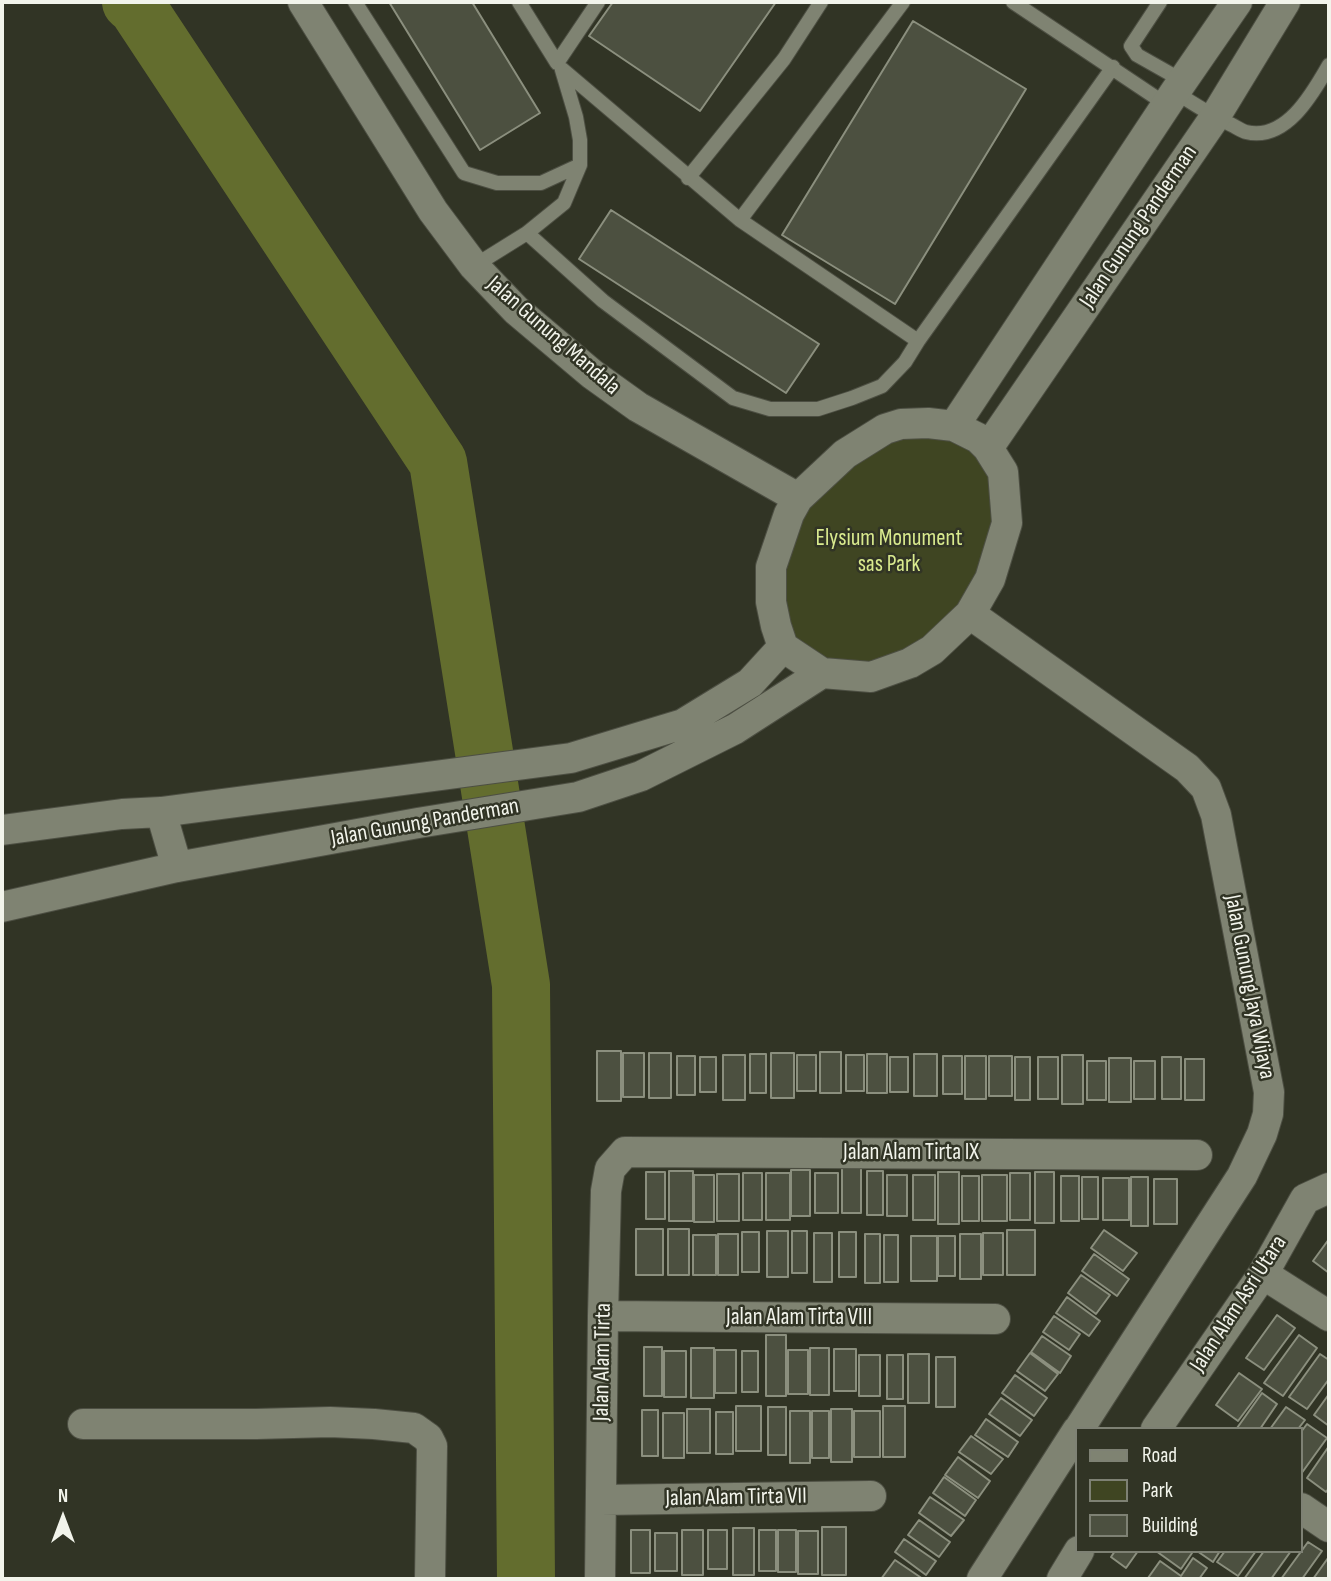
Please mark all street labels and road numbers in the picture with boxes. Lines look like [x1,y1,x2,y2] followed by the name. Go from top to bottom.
[1074,140,1204,314] street label: Jalan Gunung Panderman
[481,271,625,401] street label: Jalan Gunung Mandala
[329,793,521,853] street label: Jalan Gunung Panderman
[1218,892,1280,1082] street label: Jalan Gunung Jaya Wijaya
[843,1139,979,1167] street label: Jalan Alam Tirta IX
[1185,1231,1293,1377] street label: Jalan Alam Asri Utara
[588,1303,618,1421] street label: Jalan Alam Tirta
[726,1304,872,1332] street label: Jalan Alam Tirta VIII
[665,1483,807,1513] street label: Jalan Alam Tirta VII

